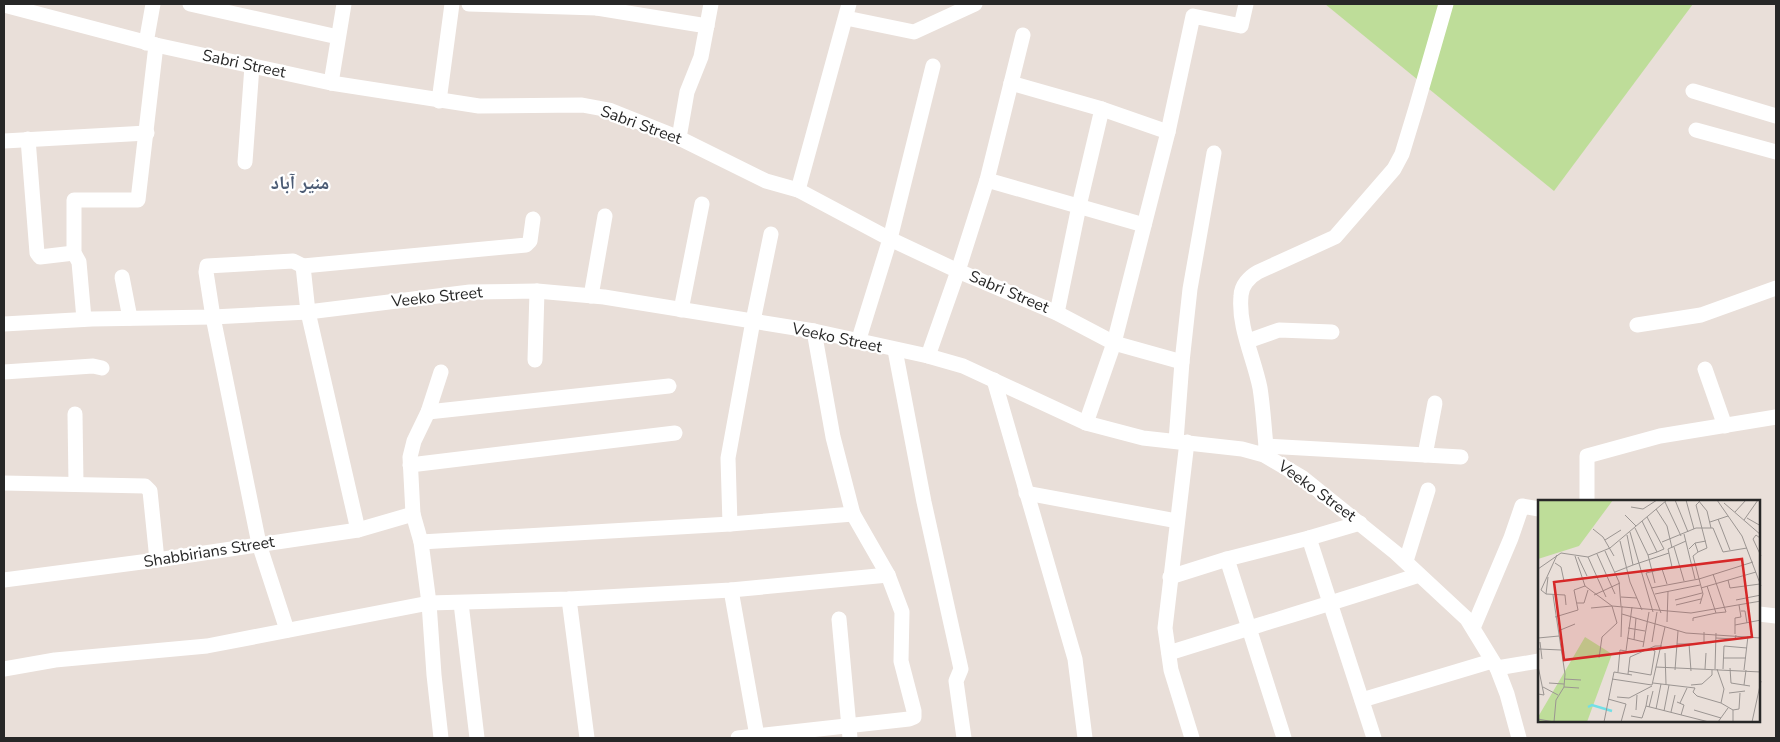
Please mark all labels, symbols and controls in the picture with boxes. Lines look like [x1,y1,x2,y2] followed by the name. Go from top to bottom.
[200,44,288,84] street label: Sabri Street
[597,100,685,150] street label: Sabri Street
[271,170,329,196] district label: منیر آباد
[966,265,1053,319] street label: Sabri Street
[389,281,484,313] street label: Veeko Street
[789,318,884,358] street label: Veeko Street
[1273,455,1361,527] street label: Veeko Street
[1538,500,1760,722] inset map
[142,531,276,573] street label: Shabbirians Street

